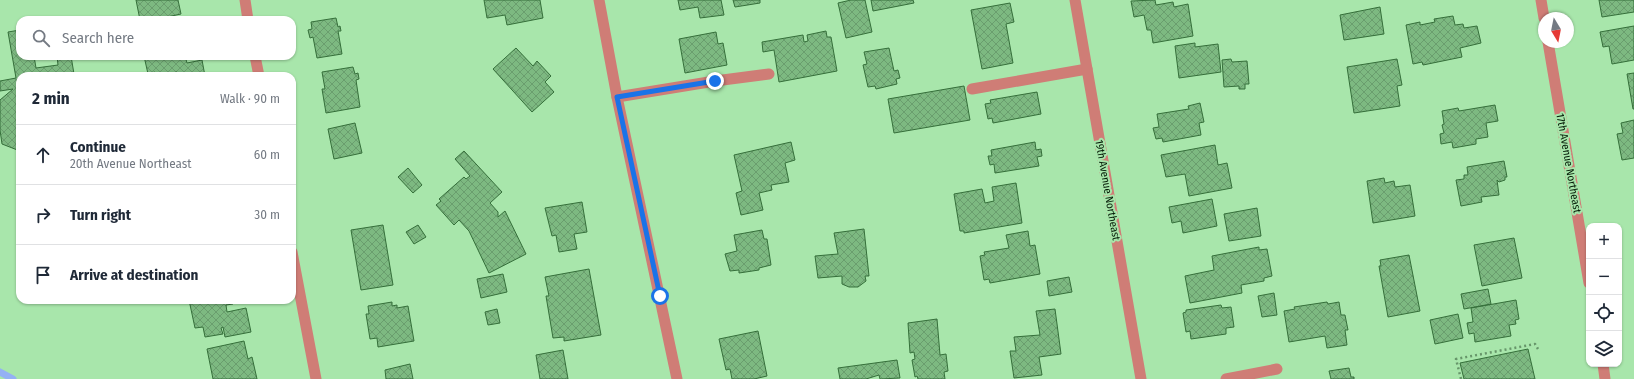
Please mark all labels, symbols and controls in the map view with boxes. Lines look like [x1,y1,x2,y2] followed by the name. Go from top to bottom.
[1538,12,1574,48] north arrow
[16,16,296,60] search box
[30,27,52,49] icon: search
[62,29,134,47] text: Search here
[706,72,724,90] route end
[32,88,70,109] text: 2 min
[220,91,280,106] text: Walk · 90 m
[1553,112,1584,214] street label: 17th Avenue Northeast
[70,138,126,156] text: Continue
[1092,139,1123,242] street label: 19th Avenue Northeast
[32,144,54,166] icon: ahead
[254,147,280,162] text: 60 m
[70,156,192,171] text: 20th Avenue Northeast
[32,204,54,226] icon: right
[70,206,131,224] text: Turn right
[254,207,280,222] text: 30 m
[1586,223,1622,367] map controls
[1586,223,1622,259] button: +
[1586,259,1622,295] button: −
[32,264,54,286] icon: arrive
[70,266,198,284] text: Arrive at destination
[651,287,669,305] route start
[1586,295,1622,331] button: locate
[1586,331,1622,367] button: layers

